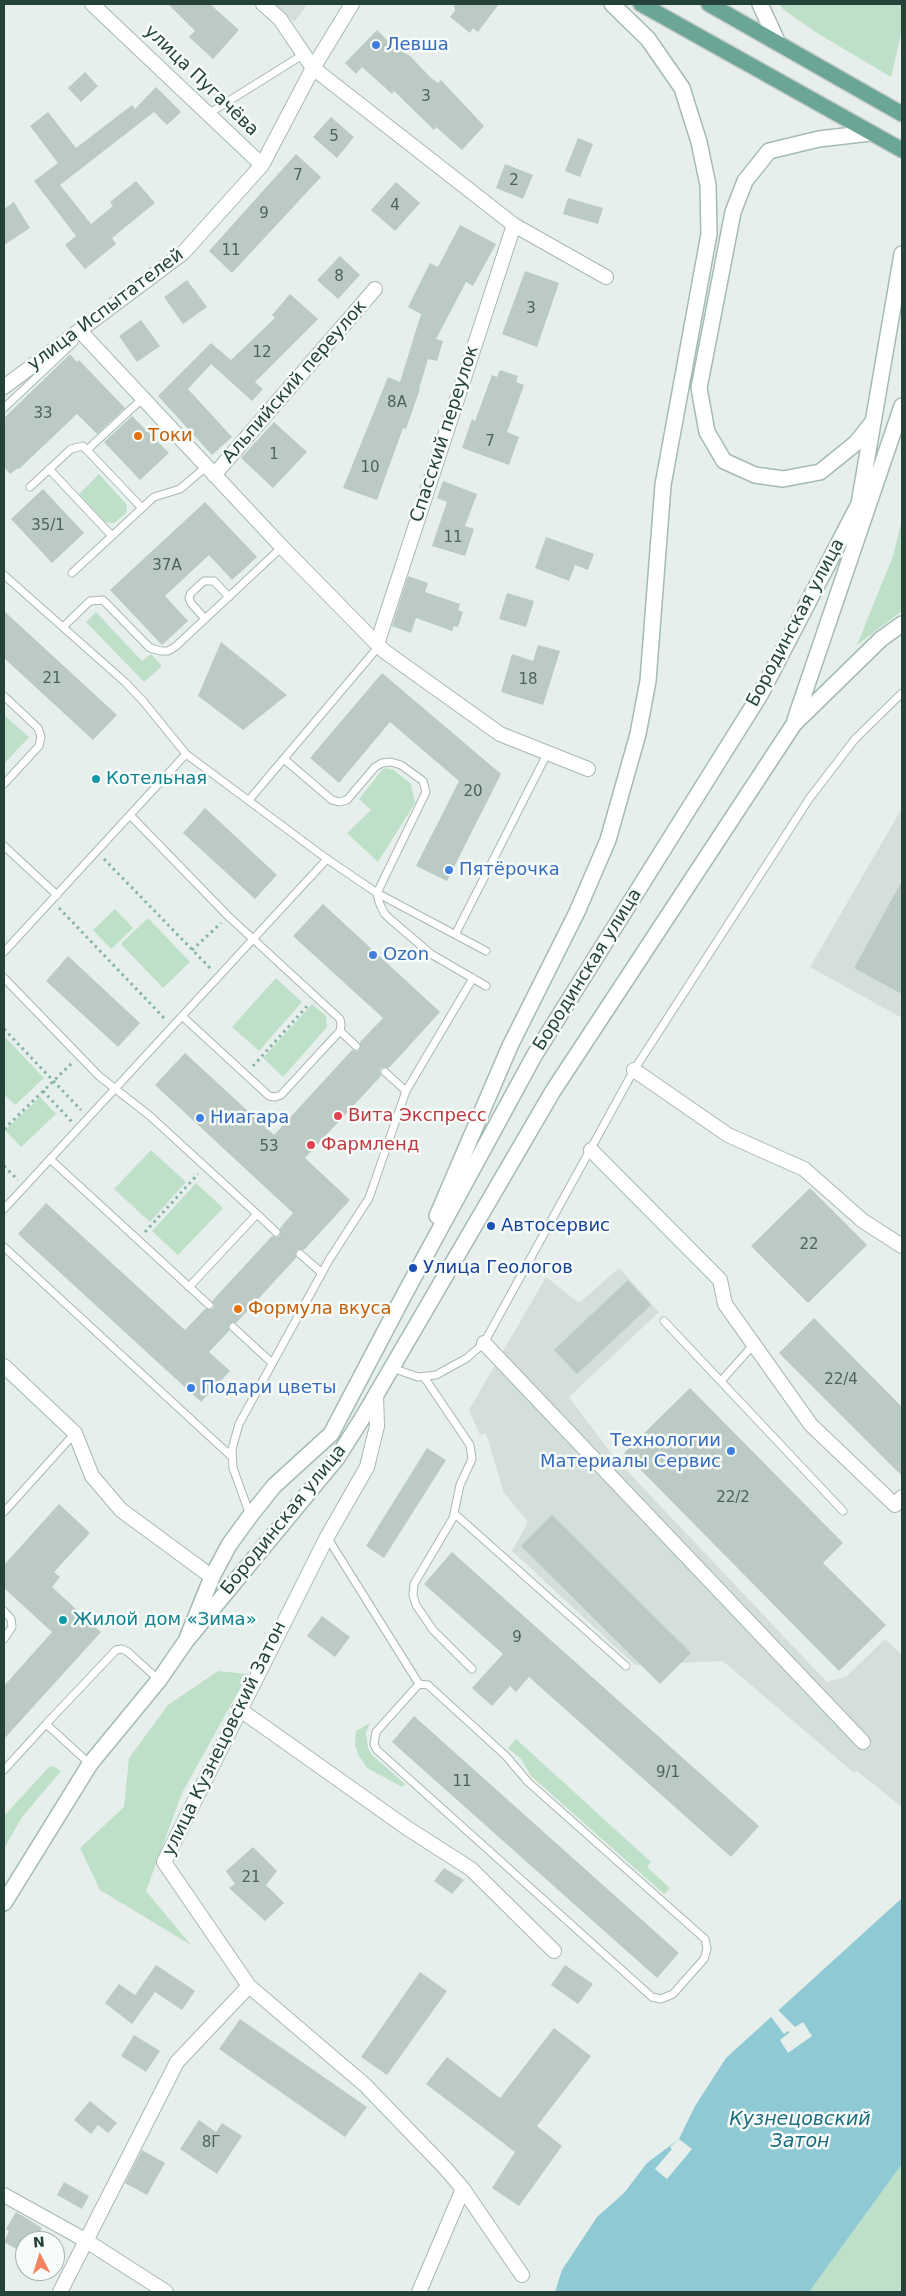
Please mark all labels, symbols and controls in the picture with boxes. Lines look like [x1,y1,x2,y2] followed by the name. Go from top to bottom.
[139,21,263,141] street label: улица Пугачёва
[386,34,449,56] place label: Левша
[370,39,382,51] marker: Левша
[421,88,431,106] house number: 3
[329,128,339,146] house number: 5
[293,167,303,185] house number: 7
[509,172,519,190] house number: 2
[390,197,400,215] house number: 4
[259,205,269,223] house number: 9
[221,242,241,260] house number: 11
[24,244,188,376] street label: улица Испытателей
[334,268,344,286] house number: 8
[218,296,372,468] street label: Альпийский переулок
[526,300,536,318] house number: 3
[406,343,484,525] street label: Спасский переулок
[252,344,272,362] house number: 12
[387,394,407,412] house number: 8А
[33,405,53,423] house number: 33
[148,425,193,447] place label: Токи
[132,430,144,442] marker: Токи
[485,433,495,451] house number: 7
[269,446,279,464] house number: 1
[360,459,380,477] house number: 10
[31,517,65,535] house number: 35/1
[443,529,463,547] house number: 11
[743,535,849,711] street label: Бородинская улица
[152,557,182,575] house number: 37А
[42,670,62,688] house number: 21
[518,671,538,689] house number: 18
[106,768,207,790] place label: Котельная
[90,773,102,785] marker: Котельная
[463,783,483,801] house number: 20
[459,859,560,881] place label: Пятёрочка
[443,864,455,876] marker: Пятёрочка
[529,885,647,1055] street label: Бородинская улица
[383,944,429,966] place label: Ozon
[367,949,379,961] marker: Ozon
[348,1105,487,1127] place label: Вита Экспресс
[210,1107,289,1129] place label: Ниагара
[332,1110,344,1122] marker: Вита Экспресс
[194,1112,206,1124] marker: Ниагара
[321,1134,419,1156] place label: Фармленд
[259,1138,279,1156] house number: 53
[305,1139,317,1151] marker: Фармленд
[501,1215,610,1237] place label: Автосервис
[485,1220,497,1232] marker: Автосервис
[799,1236,819,1254] house number: 22
[423,1257,573,1279] place label: Улица Геологов
[407,1262,419,1274] marker: Улица Геологов
[248,1298,391,1320] place label: Формула вкуса
[232,1303,244,1315] marker: Формула вкуса
[824,1371,858,1389] house number: 22/4
[201,1377,337,1399] place label: Подари цветы
[185,1382,197,1394] marker: Подари цветы
[540,1430,721,1472] place label: Технологии Материалы Сервис
[217,1440,351,1600] street label: Бородинская улица
[725,1445,737,1457] marker: Технологии Материалы Сервис
[716,1489,750,1507] house number: 22/2
[73,1609,257,1631] place label: Жилой дом «Зима»
[57,1614,69,1626] marker: Жилой дом «Зима»
[159,1618,291,1860] street label: улица Кузнецовский Затон
[512,1629,522,1647] house number: 9
[656,1764,680,1782] house number: 9/1
[452,1773,472,1791] house number: 11
[241,1869,261,1887] house number: 21
[729,2109,871,2153] water label: Кузнецовский Затон
[202,2134,220,2152] house number: 8Г
[15,2231,65,2281] north arrow
[32,2234,45,2251] text: N

